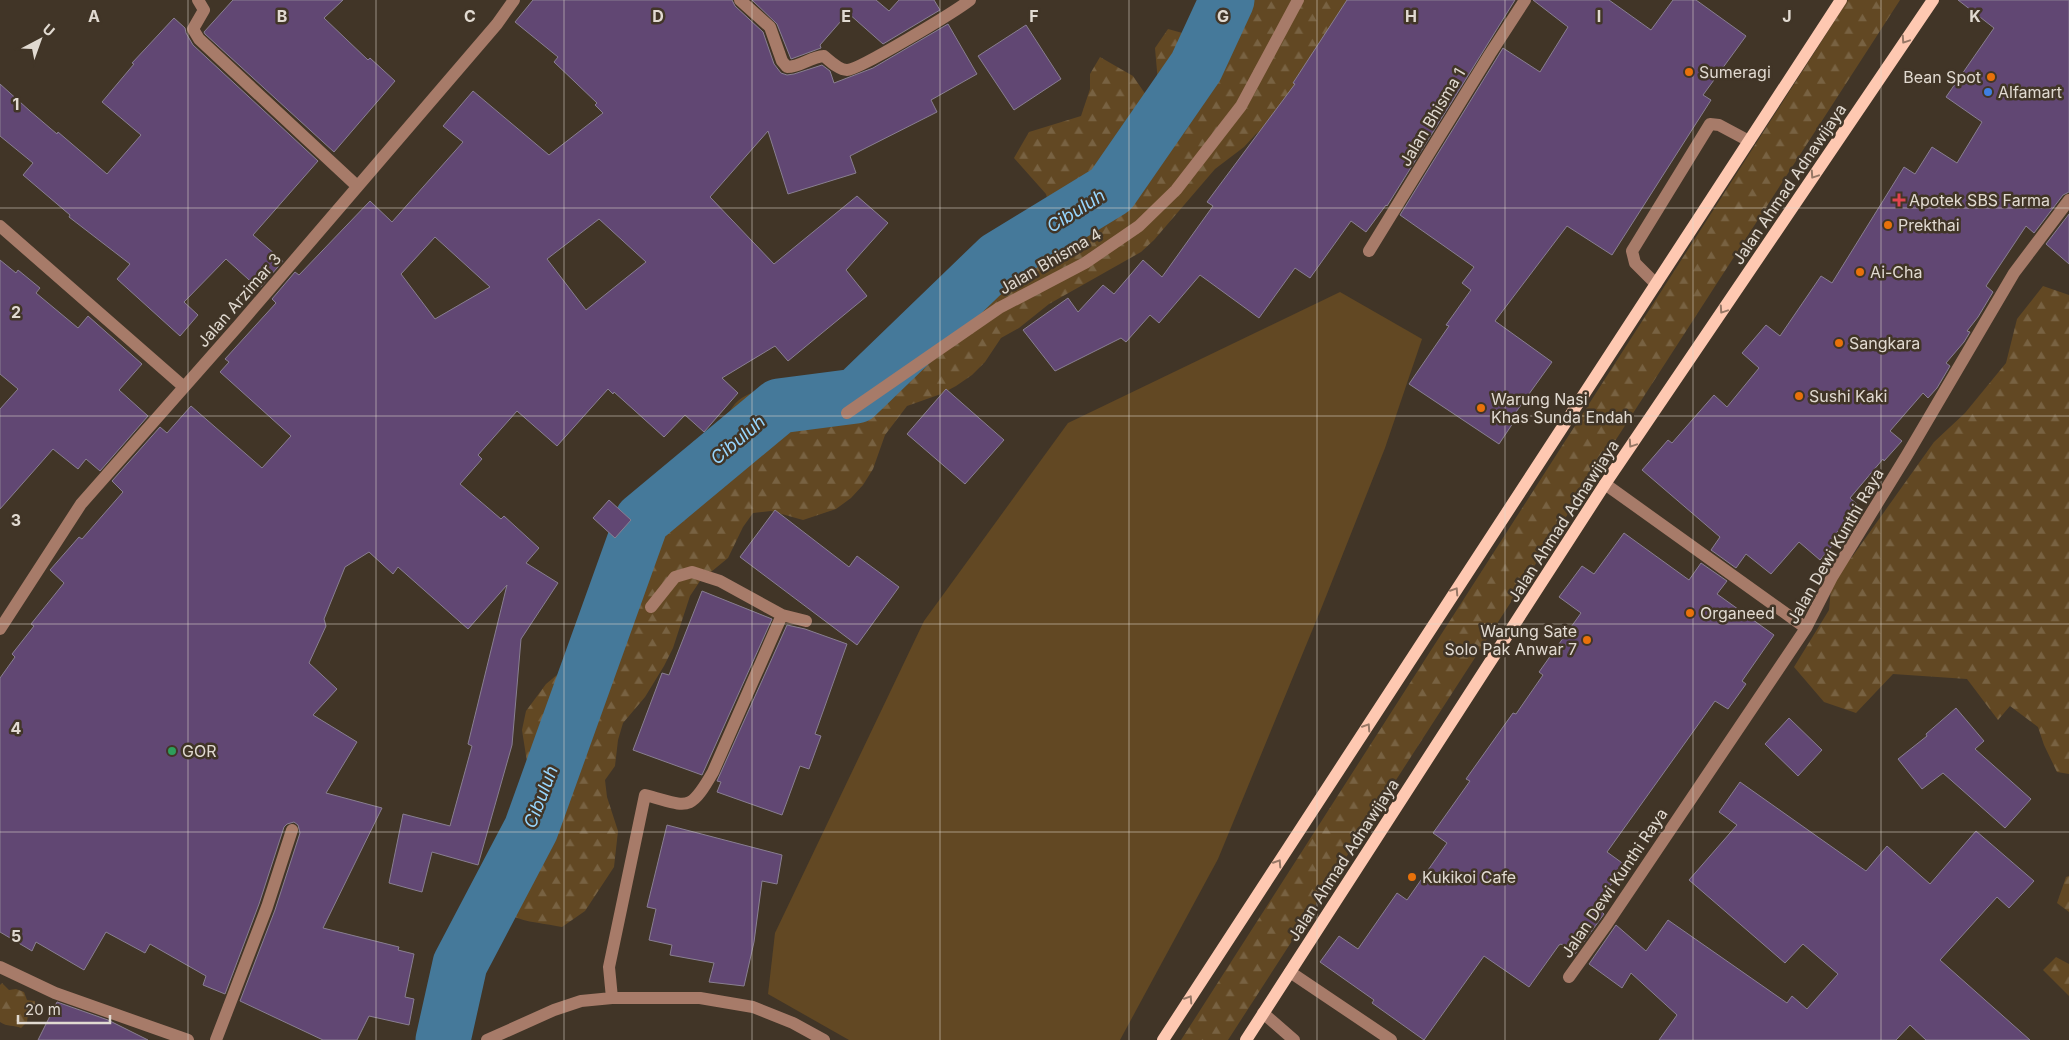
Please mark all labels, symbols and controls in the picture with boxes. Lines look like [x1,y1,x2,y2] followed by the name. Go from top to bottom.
[88,6,100,26] text: A
[277,6,287,26] text: B
[464,6,476,26] text: C
[652,6,664,26] text: D
[841,6,851,26] text: E
[1029,6,1039,26] text: F
[1217,6,1229,26] text: G
[1405,6,1417,26] text: H
[1597,6,1601,26] text: I
[1782,6,1792,26] text: J
[1969,6,1981,26] text: K
[15,15,65,65] north arrow
[39,20,58,40] text: U
[1902,35,1912,44] one-way arrow
[1699,62,1771,82] place label: Sumeragi
[1395,64,1469,170] street label: Jalan Bhisma 1
[1683,66,1695,78] marker: Sumeragi
[1903,67,1981,87] place label: Bean Spot
[1985,71,1997,83] marker: Bean Spot
[1998,82,2062,102] place label: Alfamart
[1982,86,1994,98] marker: Alfamart
[13,94,19,114] text: 1
[1728,100,1850,268] street label: Jalan Ahmad Adnawijaya
[1811,169,1820,179] one-way arrow
[1043,184,1109,237] water label: Cibuluh
[1909,190,2050,210] place label: Apotek SBS Farma
[1893,194,1905,206] marker: Apotek SBS Farma
[1898,215,1960,235] place label: Prekthai
[1882,219,1894,231] marker: Prekthai
[995,224,1105,298] street label: Jalan Bhisma 4
[193,249,285,351] street label: Jalan Arzimar 3
[1870,262,1923,282] place label: Ai-Cha
[1854,266,1866,278] marker: Ai-Cha
[11,302,21,322] text: 2
[1720,304,1729,313] one-way arrow
[1849,333,1920,353] place label: Sangkara
[1833,337,1845,349] marker: Sangkara
[1809,386,1887,406] place label: Sushi Kaki
[1491,389,1633,427] place label: Warung Nasi Khas Sunda Endah
[1793,390,1805,402] marker: Sushi Kaki
[1475,402,1487,414] marker: Warung Nasi Khas Sunda Endah
[706,411,769,469] water label: Cibuluh
[1503,436,1623,606] street label: Jalan Ahmad Adnawijaya
[1629,438,1638,448] one-way arrow
[1782,465,1888,627] street label: Jalan Dewi Kunthi Raya
[11,510,21,530] text: 3
[1449,587,1459,596] one-way arrow
[1700,603,1775,623] place label: Organeed
[1684,607,1696,619] marker: Organeed
[1445,621,1577,659] place label: Warung Sate Solo Pak Anwar 7
[1581,634,1593,646] marker: Warung Sate Solo Pak Anwar 7
[11,718,22,738] text: 4
[1361,723,1370,733] one-way arrow
[182,741,216,761] place label: GOR
[166,745,178,757] marker: GOR
[519,763,562,831] water label: Cibuluh
[1283,775,1403,945] street label: Jalan Ahmad Adnawijaya
[1556,804,1672,962] street label: Jalan Dewi Kunthi Raya
[1272,859,1281,869] one-way arrow
[1422,867,1516,887] place label: Kukikoi Cafe
[1406,871,1418,883] marker: Kukikoi Cafe
[11,926,21,946] text: 5
[18,992,110,1024] scale bar
[1183,996,1192,1005] one-way arrow
[25,1000,61,1019] text: 20 m

